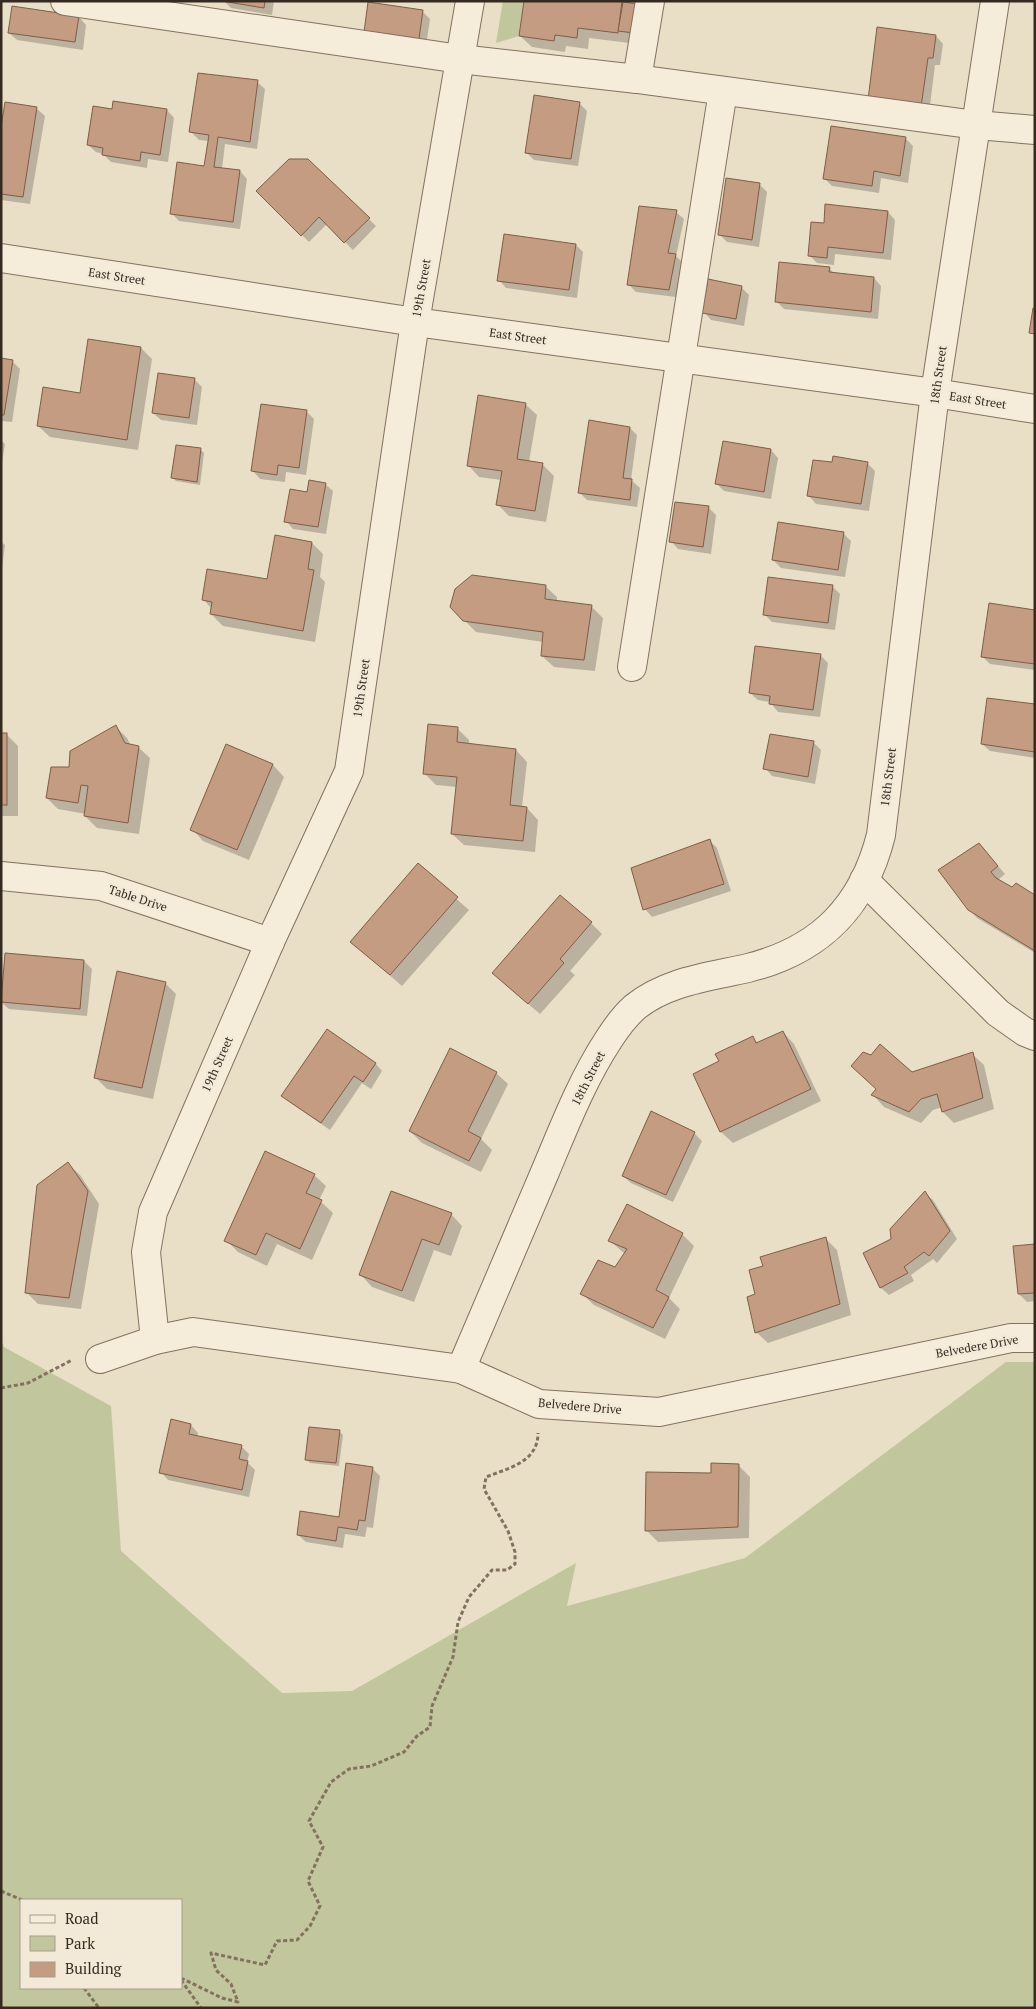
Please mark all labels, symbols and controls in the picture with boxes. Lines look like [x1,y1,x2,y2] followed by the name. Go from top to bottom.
[408,257,434,318] street label: 19th Street
[87,264,147,288] street label: East Street
[488,325,548,348] street label: East Street
[926,344,950,405] street label: 18th Street
[948,388,1008,412] street label: East Street
[349,657,373,718] street label: 19th Street
[877,746,899,807] street label: 18th Street
[107,881,169,915] street label: Table Drive
[198,1033,236,1094] street label: 19th Street
[568,1048,608,1108] street label: 18th Street
[934,1331,1020,1361] street label: Belvedere Drive
[538,1395,622,1417] street label: Belvedere Drive
[20,1899,182,1989] legend
[65,1908,98,1928] text: Road
[65,1933,95,1953] text: Park
[65,1958,123,1978] text: Building

